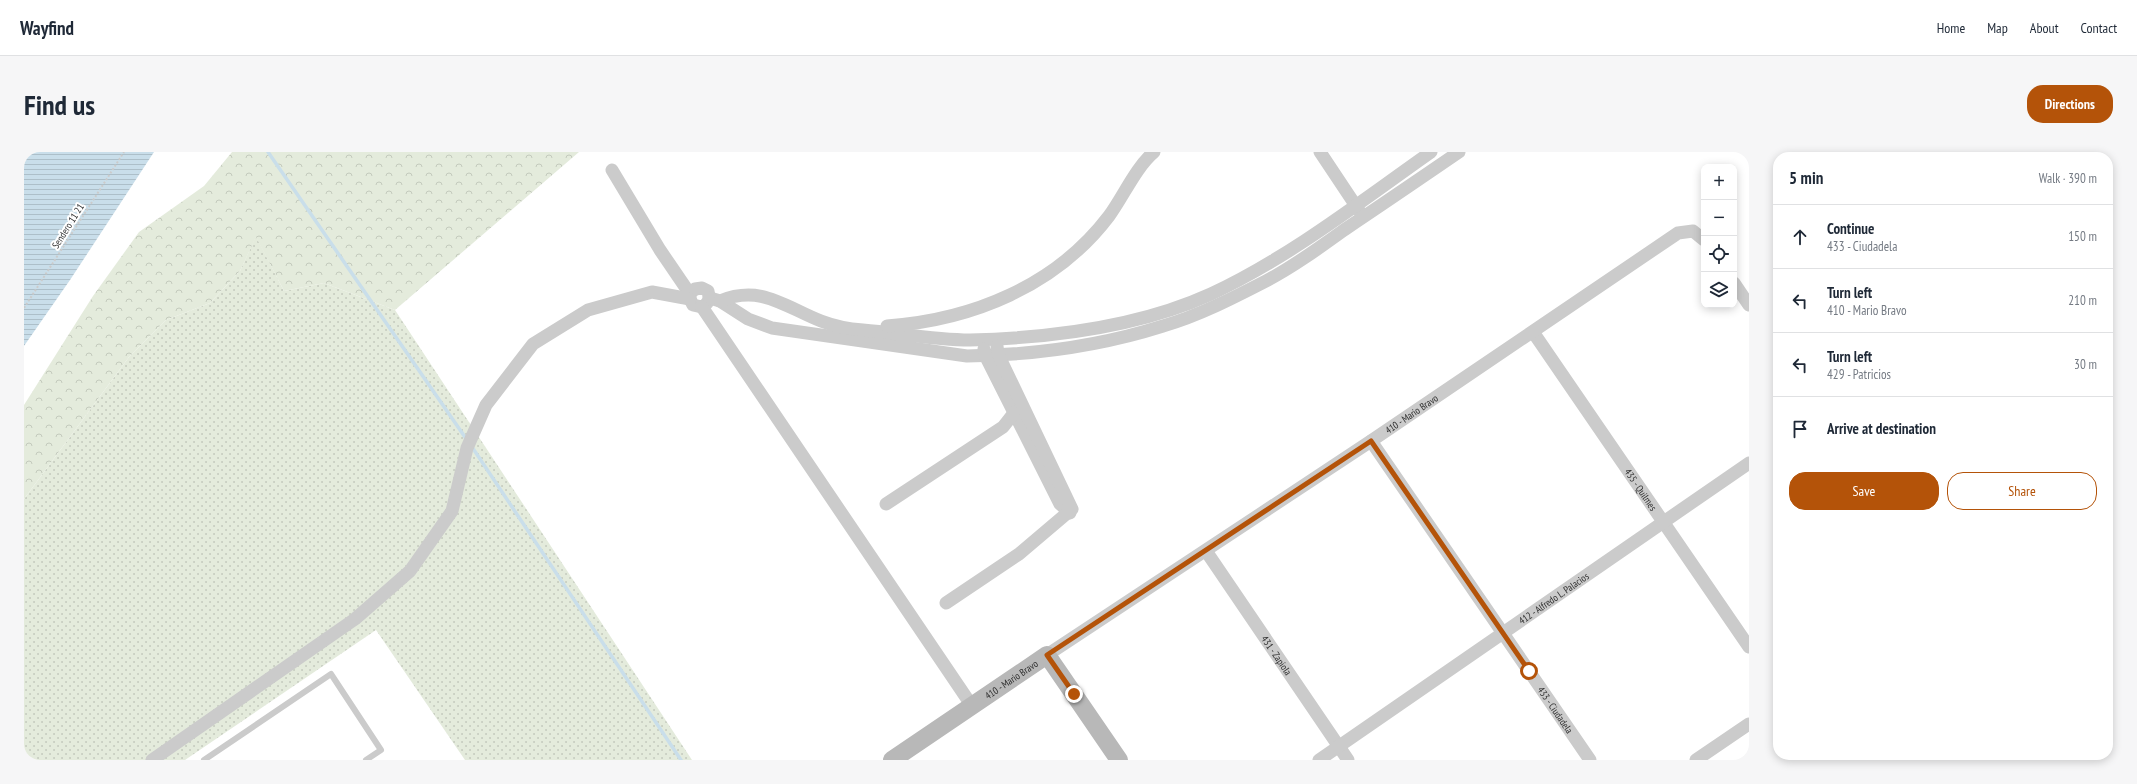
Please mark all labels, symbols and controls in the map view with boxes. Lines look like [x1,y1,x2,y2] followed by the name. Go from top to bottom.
[20,16,74,40] text: Wayfind
[1937,19,1965,37] text: Home
[1987,19,2008,37] text: Map
[2030,19,2059,37] text: About
[2081,19,2117,37] text: Contact
[2027,85,2113,123] button: Directions
[24,86,95,123] text: Find us
[1701,164,1737,308] map controls
[1701,164,1737,200] button: +
[1789,167,1823,189] text: 5 min
[2039,170,2097,187] text: Walk · 390 m
[1701,200,1737,236] button: −
[49,201,87,251] street label: Sendero 11 21
[1827,219,1874,238] text: Continue
[1789,226,1811,248] icon: ahead
[2068,228,2097,245] text: 150 m
[1701,236,1737,272] button: locate
[1827,238,1897,255] text: 433 - Ciudadela
[1701,272,1737,308] button: layers
[1827,283,1872,302] text: Turn left
[1789,290,1811,312] icon: left
[2068,292,2097,309] text: 210 m
[1827,302,1907,319] text: 410 - Mario Bravo
[1827,347,1872,366] text: Turn left
[1789,354,1811,376] icon: left
[2074,356,2097,373] text: 30 m
[1827,366,1891,383] text: 429 - Patricios
[1382,391,1440,436] street label: 410 - Mario Bravo
[1789,418,1811,440] icon: arrive
[1827,419,1936,438] text: Arrive at destination
[1622,466,1660,514] street label: 435 - Quilmes
[1789,472,1939,510] button: Save
[1947,472,2097,510] button: Share
[1516,569,1592,627] street label: 412 - Alfredo L. Palacios
[1259,633,1295,678] street label: 431 - Zapiola
[982,657,1040,702] street label: 410 - Mario Bravo
[1520,662,1538,680] route start
[1535,684,1576,736] street label: 433 - Ciudadela
[1065,685,1083,703] route end

